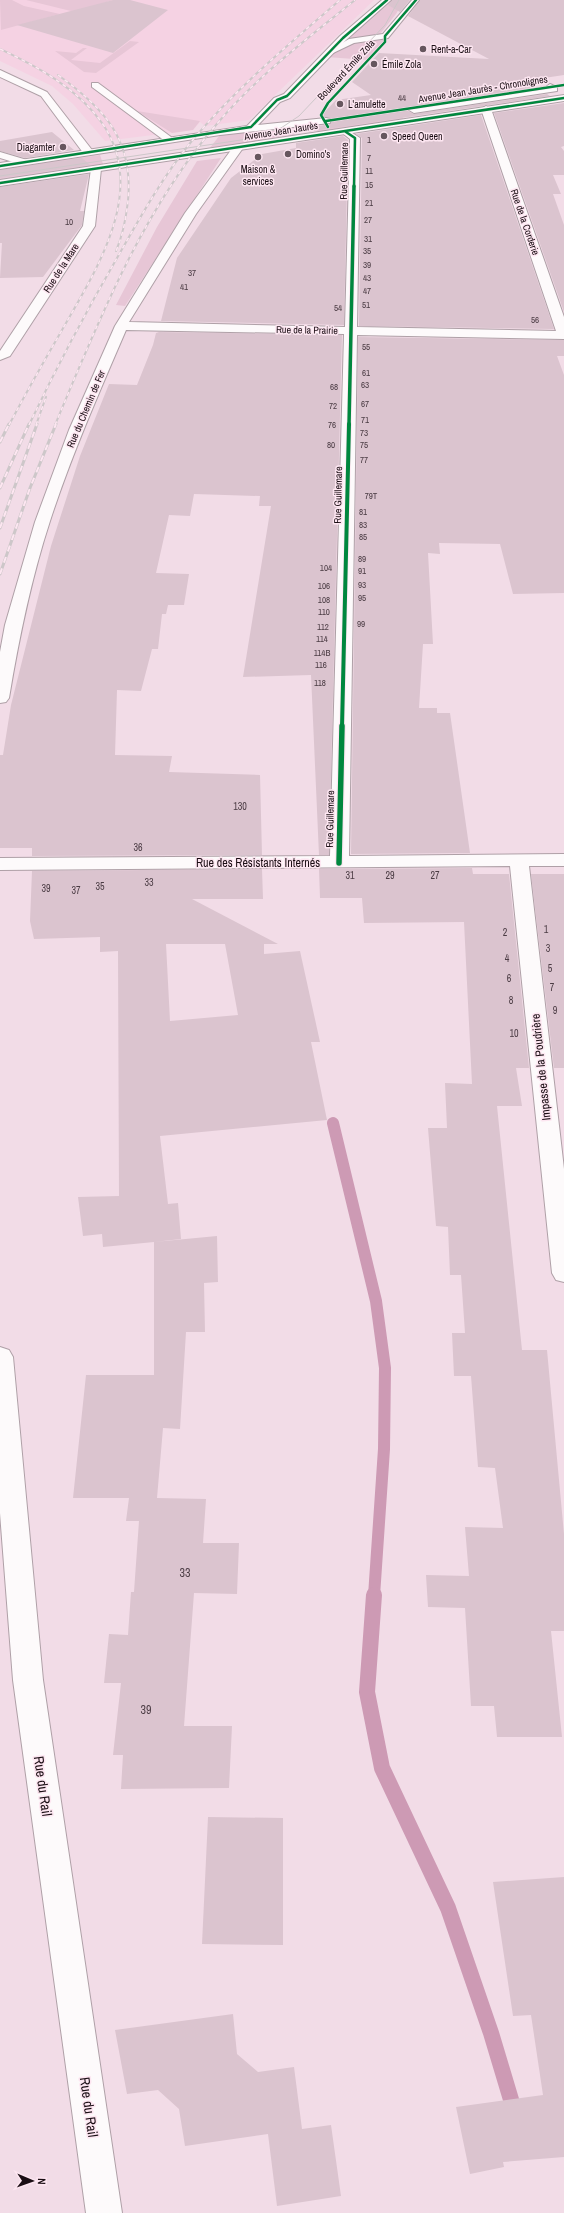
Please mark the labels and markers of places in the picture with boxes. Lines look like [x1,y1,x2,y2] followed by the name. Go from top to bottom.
[431,43,472,56] place label: Rent-a-Car
[418,44,428,54] marker: Rent-a-Car
[382,58,422,71] place label: Émile Zola
[369,59,379,69] marker: Émile Zola
[348,98,386,111] place label: L'amulette
[335,99,345,109] marker: L'amulette
[392,130,443,143] place label: Speed Queen
[379,131,389,141] marker: Speed Queen
[17,141,55,154] place label: Diagamter
[58,142,68,152] marker: Diagamter
[296,148,330,161] place label: Domino's
[283,149,293,159] marker: Domino's
[253,152,263,162] marker: Maison & services
[241,163,276,188] place label: Maison & services

